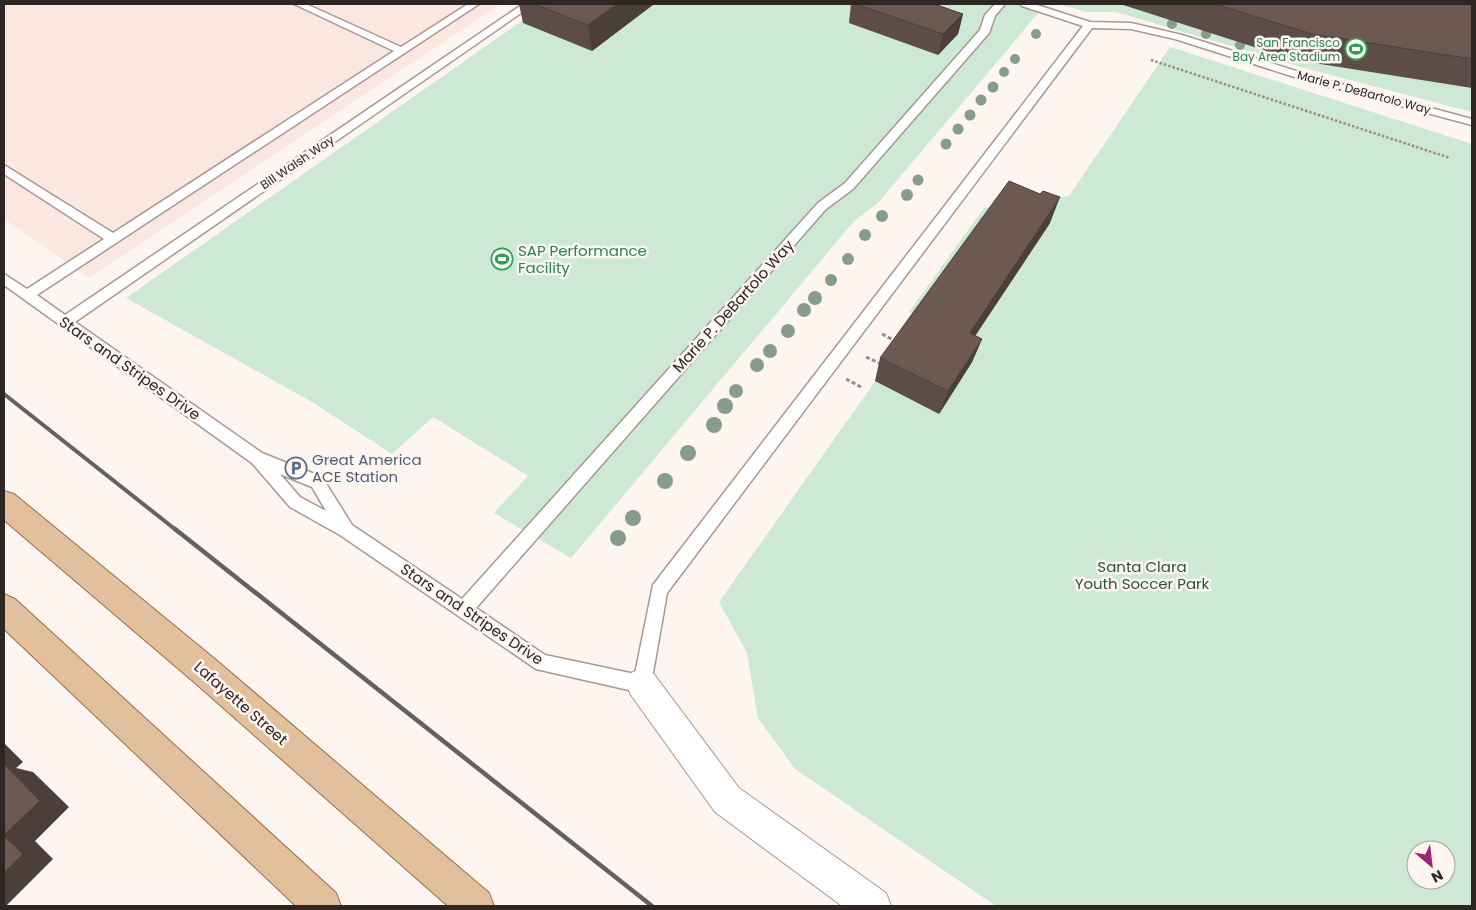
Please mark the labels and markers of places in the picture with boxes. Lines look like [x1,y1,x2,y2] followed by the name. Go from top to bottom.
[1233,34,1340,65] place label: San Francisco Bay Area Stadium
[1344,37,1368,61] sports icon: San Francisco Bay Area Stadium
[518,240,647,278] place label: SAP Performance Facility
[490,247,514,271] sports icon: SAP Performance Facility
[312,449,422,487] place label: Great America ACE Station
[284,456,308,480] parking icon: Great America ACE Station

